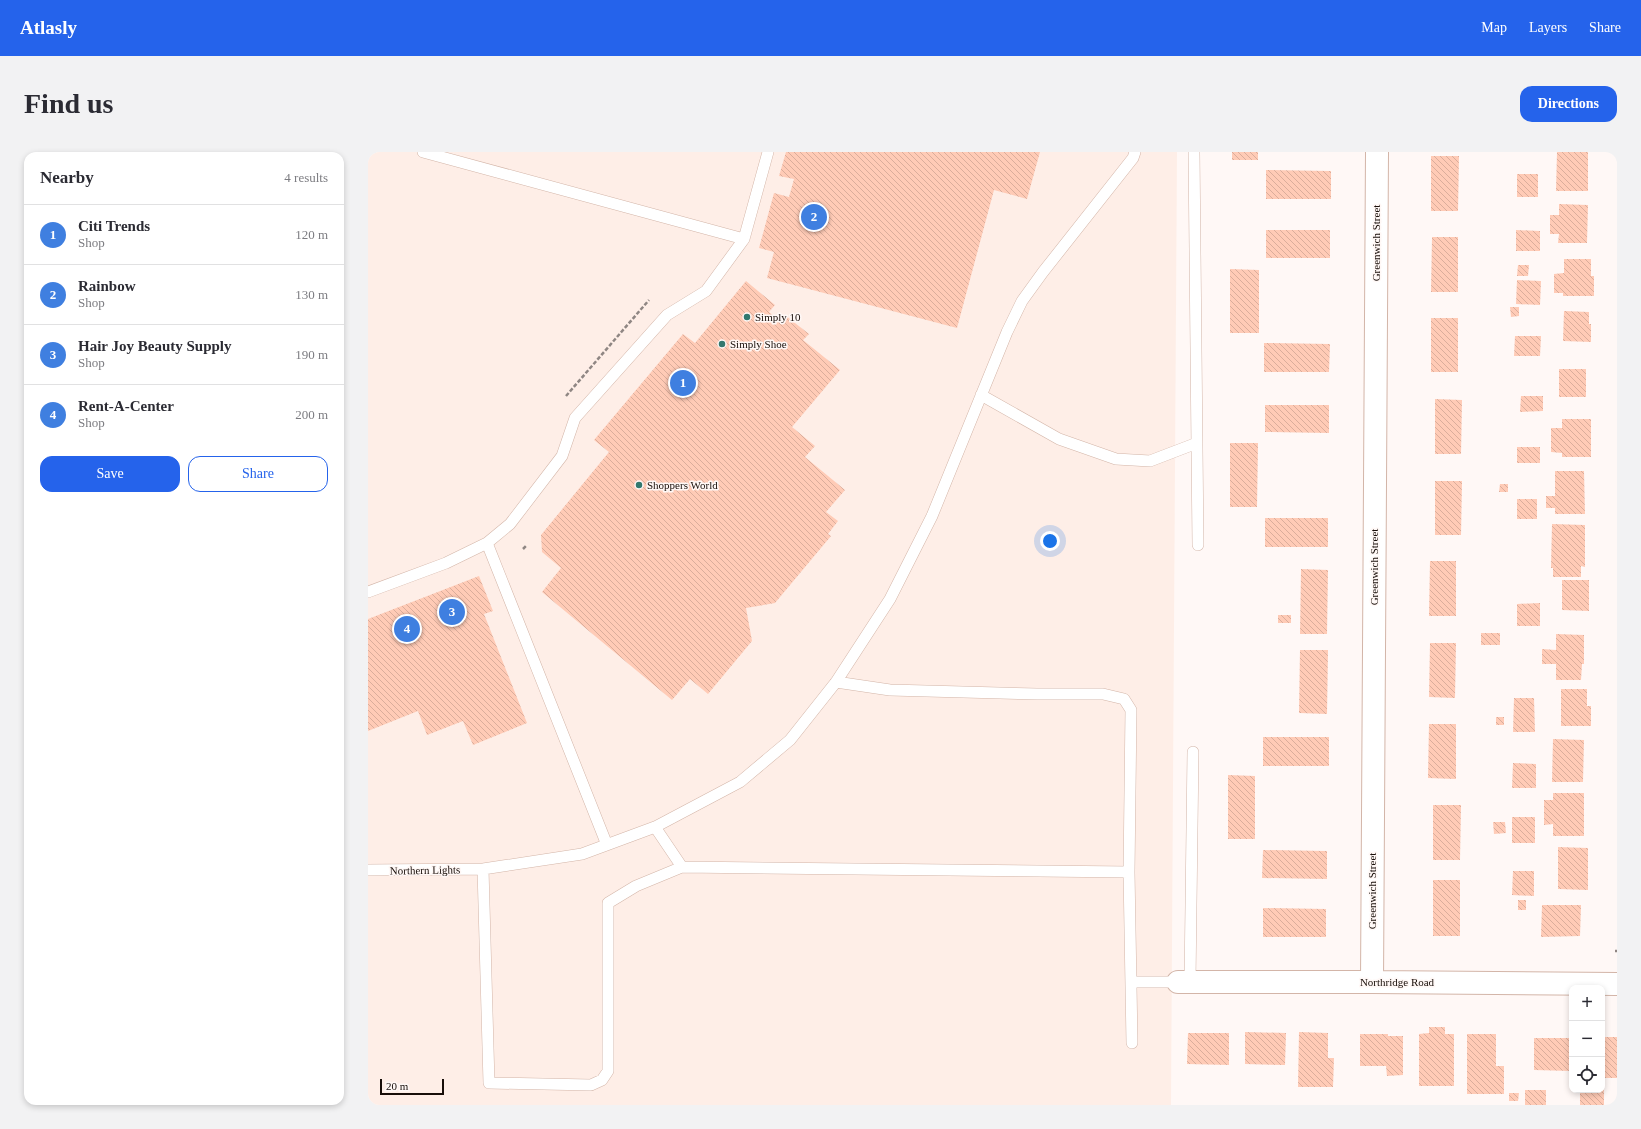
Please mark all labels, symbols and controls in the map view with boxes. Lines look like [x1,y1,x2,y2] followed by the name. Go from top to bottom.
[20,17,77,38] text: Atlasly
[1481,20,1507,35] text: Map
[1529,20,1567,35] text: Layers
[1589,20,1621,35] text: Share
[1520,86,1617,122] button: Directions
[24,88,114,119] text: Find us
[40,168,94,187] text: Nearby
[284,170,328,185] text: 4 results
[801,202,827,232] pin: 2
[1370,205,1382,281] street label: Greenwich Street
[78,218,150,234] text: Citi Trends
[50,227,56,242] text: 1
[295,227,328,242] text: 120 m
[78,235,105,250] text: Shop
[78,278,136,294] text: Rainbow
[50,287,56,302] text: 2
[295,287,328,302] text: 130 m
[78,295,105,310] text: Shop
[755,311,801,323] place label: Simply 10
[742,312,752,322] marker: Simply 10
[78,338,232,354] text: Hair Joy Beauty Supply
[730,338,787,350] place label: Simply Shoe
[717,339,727,349] marker: Simply Shoe
[50,347,56,362] text: 3
[295,347,328,362] text: 190 m
[78,355,105,370] text: Shop
[670,368,696,398] pin: 1
[78,398,174,414] text: Rent-A-Center
[50,407,56,422] text: 4
[295,407,328,422] text: 200 m
[78,415,105,430] text: Shop
[40,456,180,492] button: Save
[188,456,328,492] button: Share
[647,479,718,491] place label: Shoppers World
[634,480,644,490] marker: Shoppers World
[1368,529,1380,605] street label: Greenwich Street
[1040,531,1060,551] your location
[439,597,465,627] pin: 3
[394,614,420,644] pin: 4
[1366,853,1378,929] street label: Greenwich Street
[390,863,460,877] street label: Northern Lights
[1360,976,1435,988] street label: Northridge Road
[1569,985,1605,1093] map controls
[1569,985,1605,1021] button: +
[1569,1021,1605,1057] button: −
[1569,1057,1605,1093] button: locate
[380,1077,444,1096] scale bar
[386,1080,408,1092] text: 20 m

